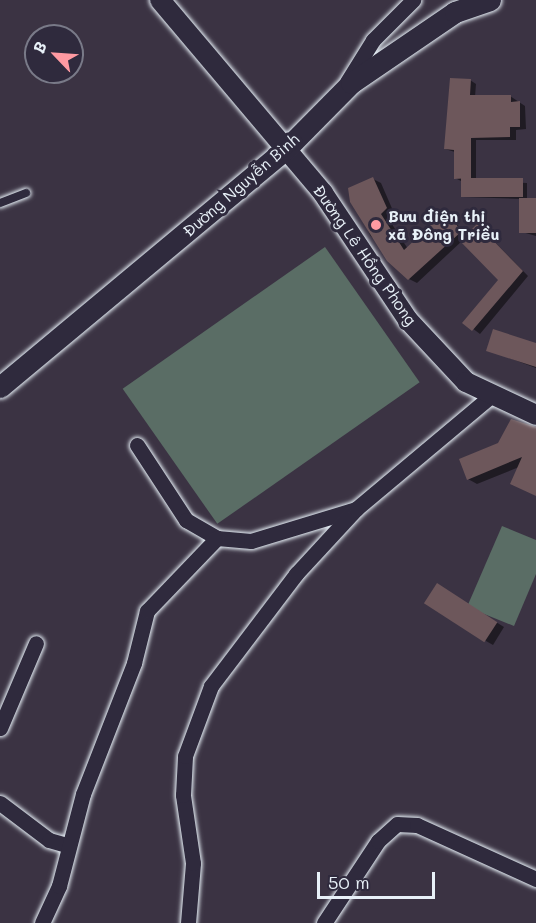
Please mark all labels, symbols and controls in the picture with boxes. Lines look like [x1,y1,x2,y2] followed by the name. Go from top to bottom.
[24,24,84,84] north arrow
[27,38,51,56] text: B
[179,129,303,241] street label: Đường Nguyễn Bình
[309,181,421,329] street label: Đường Lê Hồng Phong
[388,206,500,244] place label: Bưu điện thị xã Đông Triều
[369,218,383,232] marker: Bưu điện thị xã Đông Triều
[320,860,438,898] scale bar
[328,870,370,894] text: 50 m

